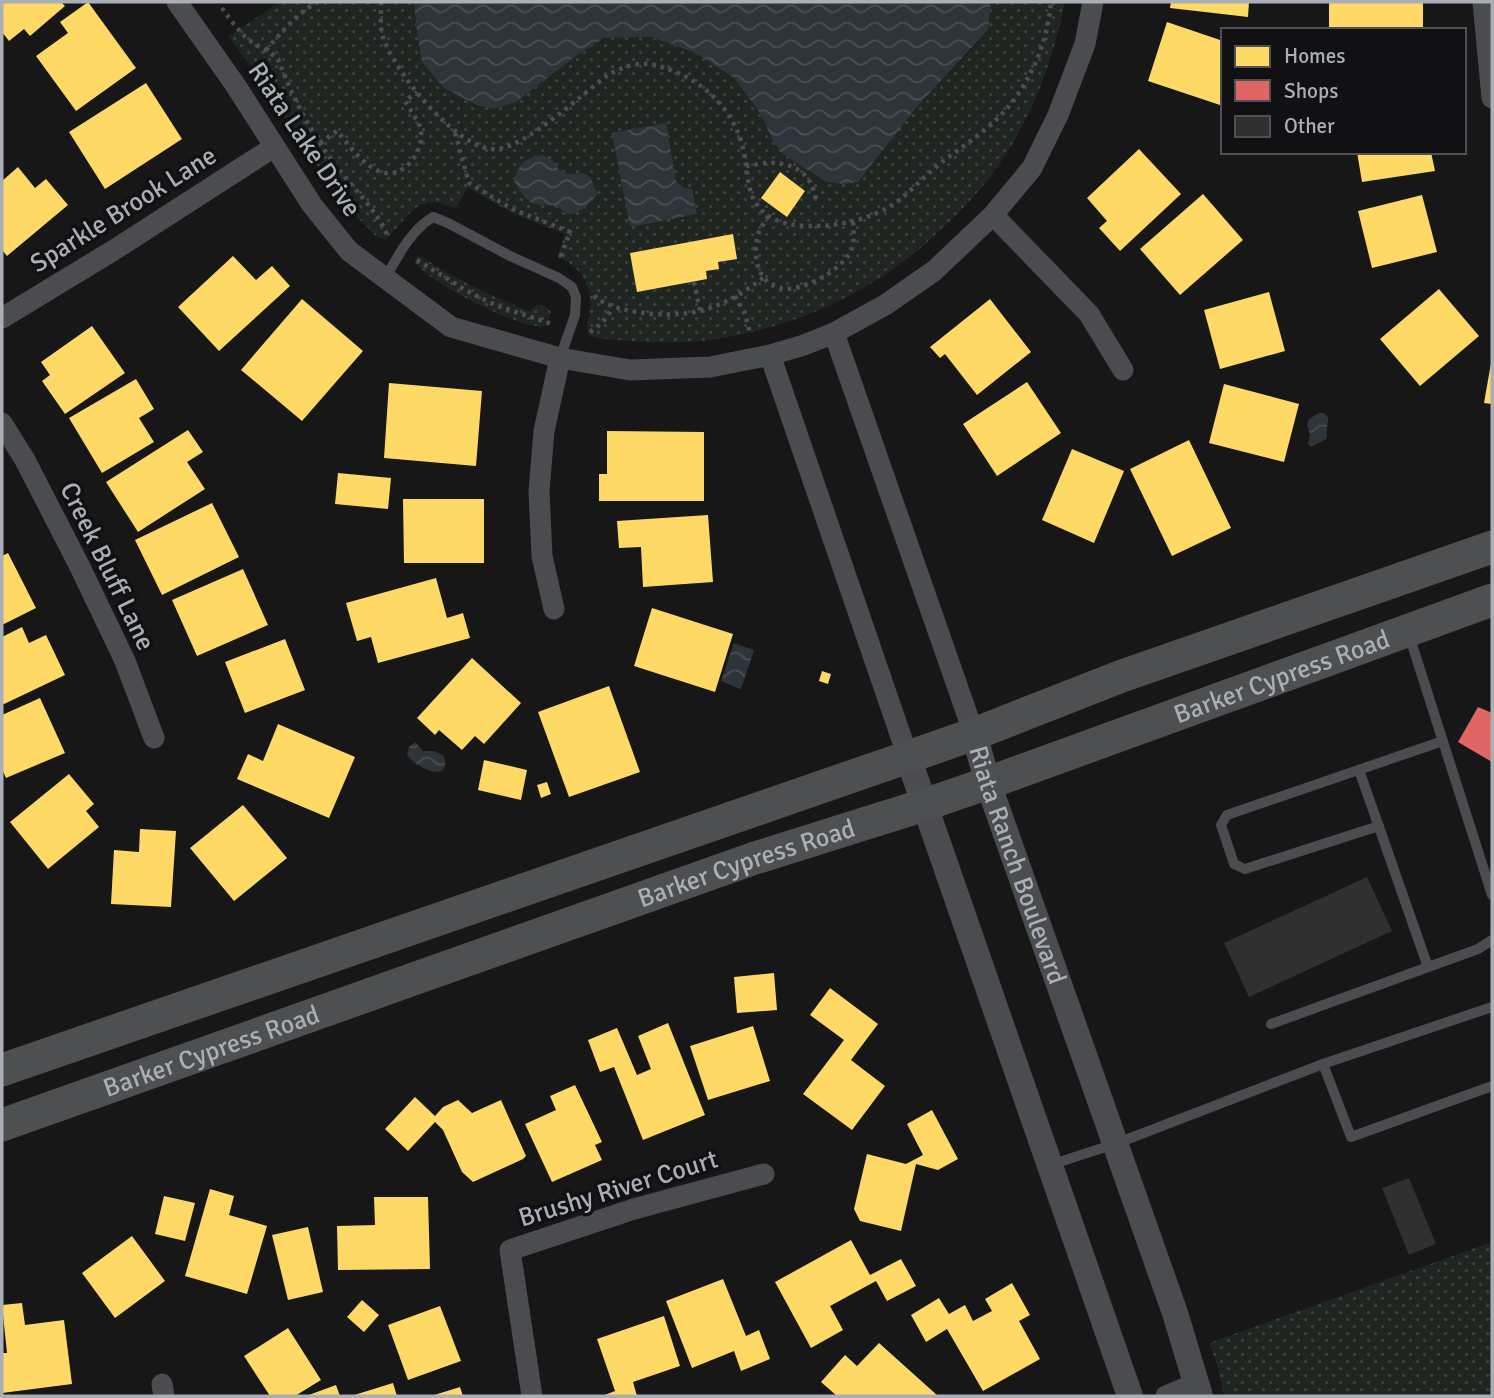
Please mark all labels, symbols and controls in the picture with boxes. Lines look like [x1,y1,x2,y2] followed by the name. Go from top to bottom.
[1221,28,1466,154] legend
[1284,43,1346,69] text: Homes
[241,56,368,223] street label: Riata Lake Drive
[1284,78,1338,104] text: Shops
[1284,113,1335,139] text: Other
[24,140,223,280] street label: Sparkle Brook Lane
[53,477,162,656] street label: Creek Bluff Lane
[1170,624,1394,731] street label: Barker Cypress Road
[961,742,1073,989] street label: Riata Ranch Boulevard
[633,813,859,915] street label: Barker Cypress Road
[99,999,324,1105] street label: Barker Cypress Road
[515,1143,722,1234] street label: Brushy River Court

